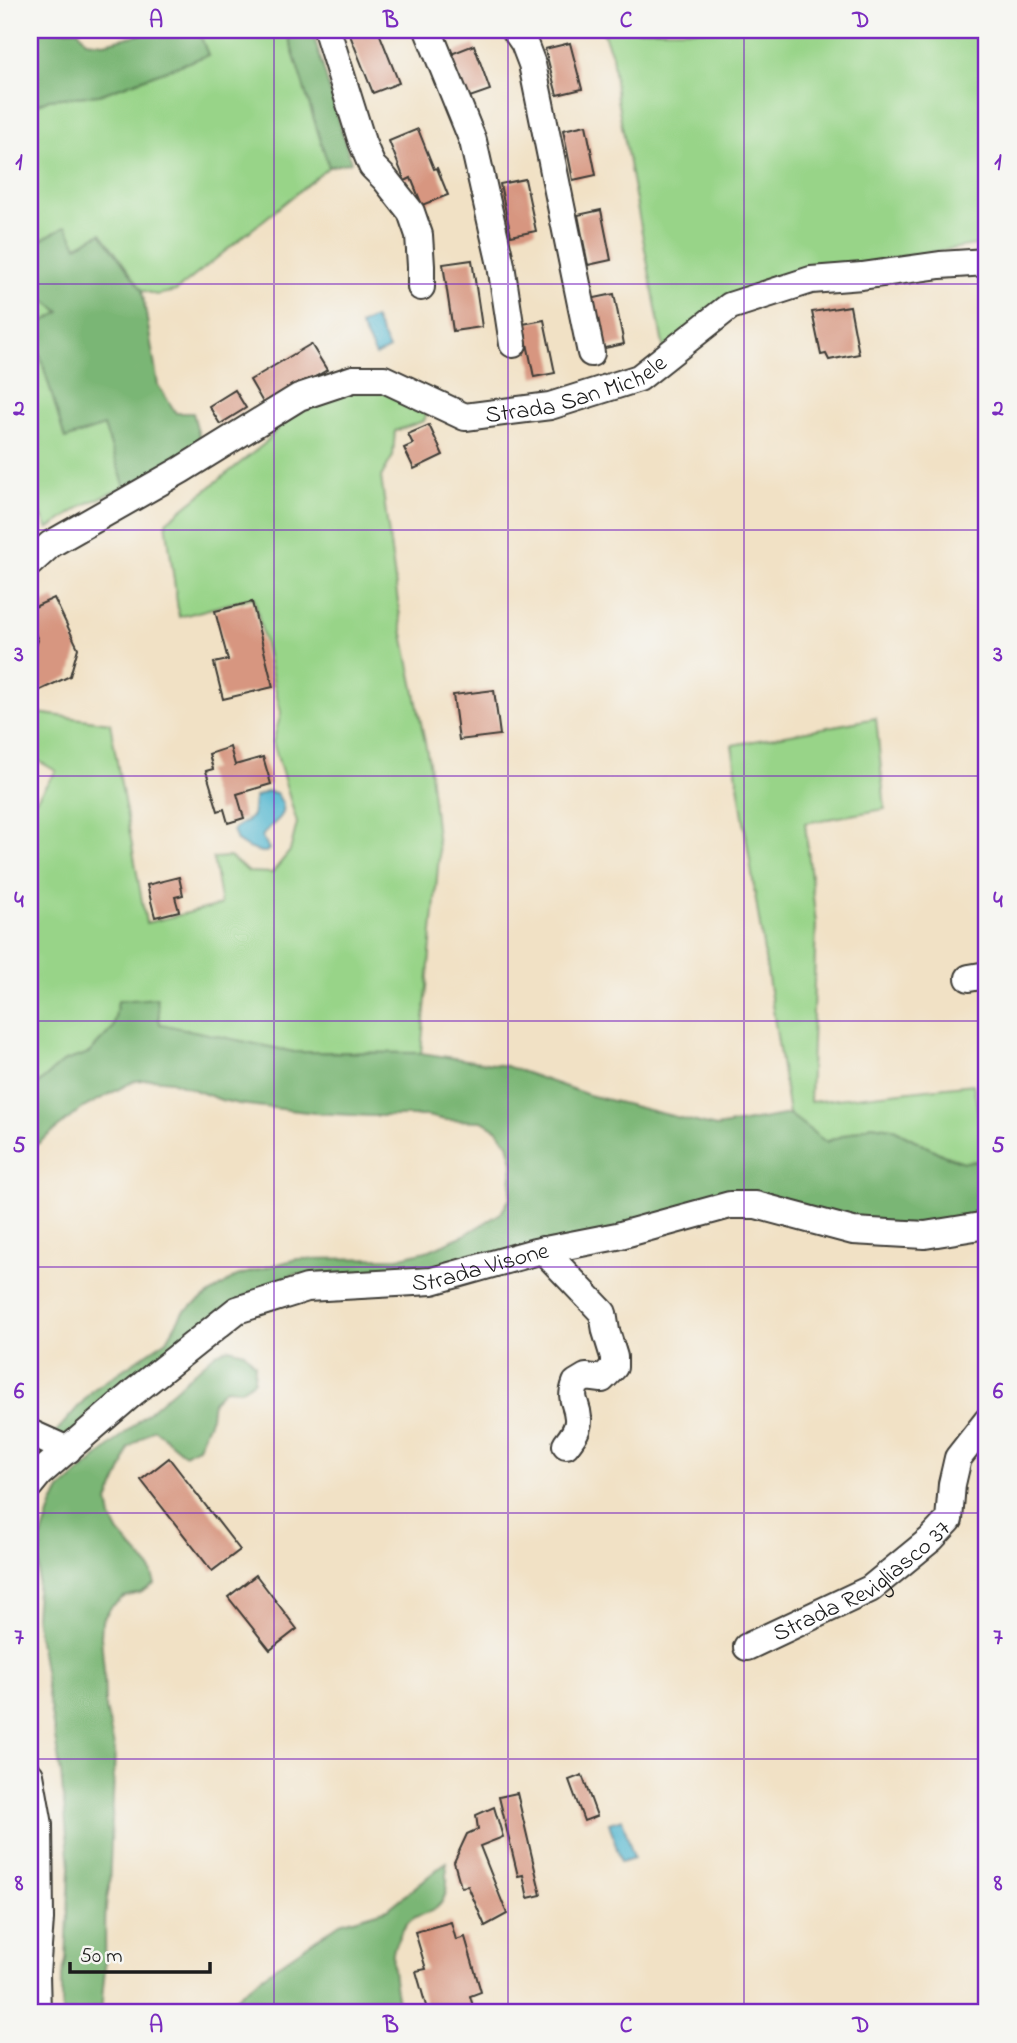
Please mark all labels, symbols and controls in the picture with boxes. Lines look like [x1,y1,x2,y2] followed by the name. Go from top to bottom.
[149,5,163,38] text: A
[382,5,399,38] text: B
[620,5,633,38] text: C
[852,5,869,38] text: D
[15,147,23,180] text: 1
[994,147,1002,180] text: 1
[483,347,676,434] street label: Strada San Michele
[12,393,25,426] text: 2
[991,393,1004,426] text: 2
[13,639,24,672] text: 3
[992,639,1003,672] text: 3
[14,885,24,918] text: 4
[993,885,1003,918] text: 4
[12,1130,26,1163] text: 5
[991,1130,1005,1163] text: 5
[411,1235,552,1302] street label: Strada Visone
[14,1376,25,1409] text: 6
[993,1376,1004,1409] text: 6
[768,1513,960,1652] street label: Strada Revigliasco 37
[14,1622,24,1655] text: 7
[993,1622,1003,1655] text: 7
[14,1868,24,1901] text: 8
[993,1868,1003,1901] text: 8
[70,1931,210,1975] scale bar
[80,1942,123,1972] text: 50 m
[149,2010,163,2043] text: A
[382,2010,399,2043] text: B
[620,2010,633,2043] text: C
[852,2010,869,2043] text: D

